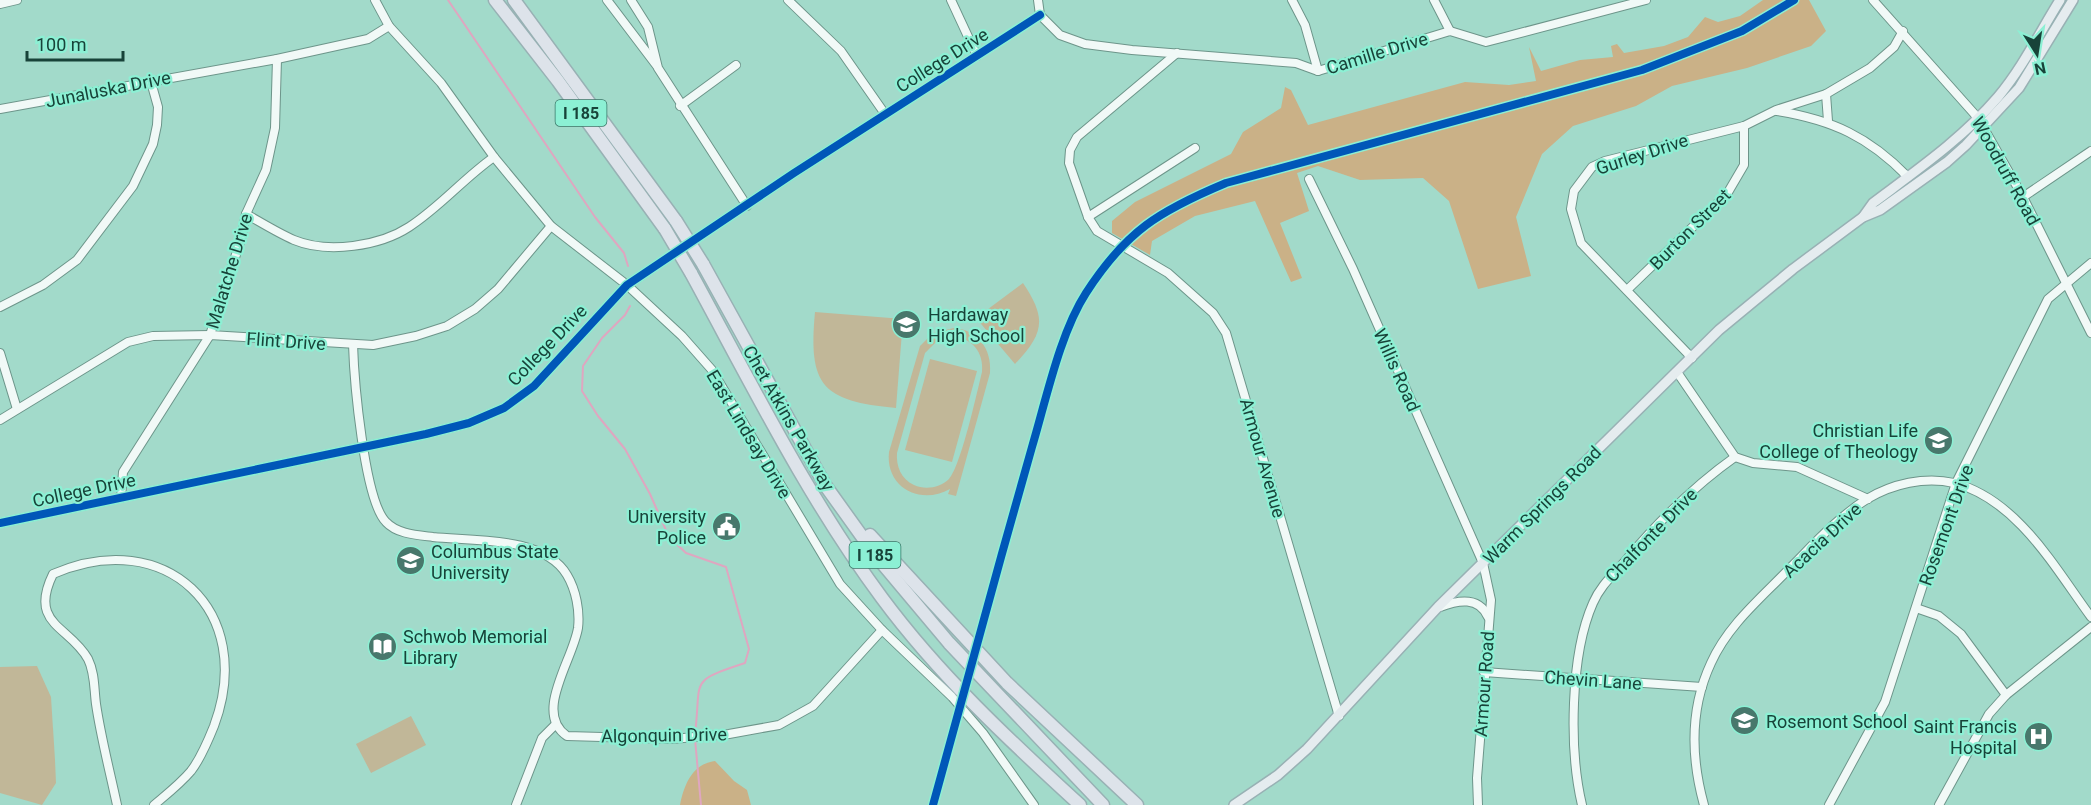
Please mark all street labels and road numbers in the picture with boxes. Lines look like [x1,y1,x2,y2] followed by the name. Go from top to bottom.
[892,23,992,97] street label: College Drive
[1324,28,1430,78] street label: Camille Drive
[44,67,172,111] street label: Junaluska Drive
[556,100,606,126] road number: I 185
[1968,113,2044,229] street label: Woodruff Road
[1593,129,1691,179] street label: Gurley Drive
[1645,184,1735,274] street label: Burton Street
[202,211,256,331] street label: Malatche Drive
[503,300,591,390] street label: College Drive
[1369,325,1425,415] street label: Willis Road
[246,328,326,354] street label: Flint Drive
[739,342,839,495] street label: Chet Atkins Parkway
[702,366,796,502] street label: East Lindsay Drive
[1236,396,1290,520] street label: Armour Avenue
[1479,442,1605,568] street label: Warm Springs Road
[1914,462,1978,588] street label: Rosemont Drive
[31,469,137,511] street label: College Drive
[1601,484,1701,586] street label: Chalfonte Drive
[1778,498,1866,582] street label: Acacia Drive
[850,542,900,568] road number: I 185
[1470,631,1498,737] street label: Armour Road
[1544,666,1642,694] street label: Chevin Lane
[601,723,727,747] street label: Algonquin Drive

